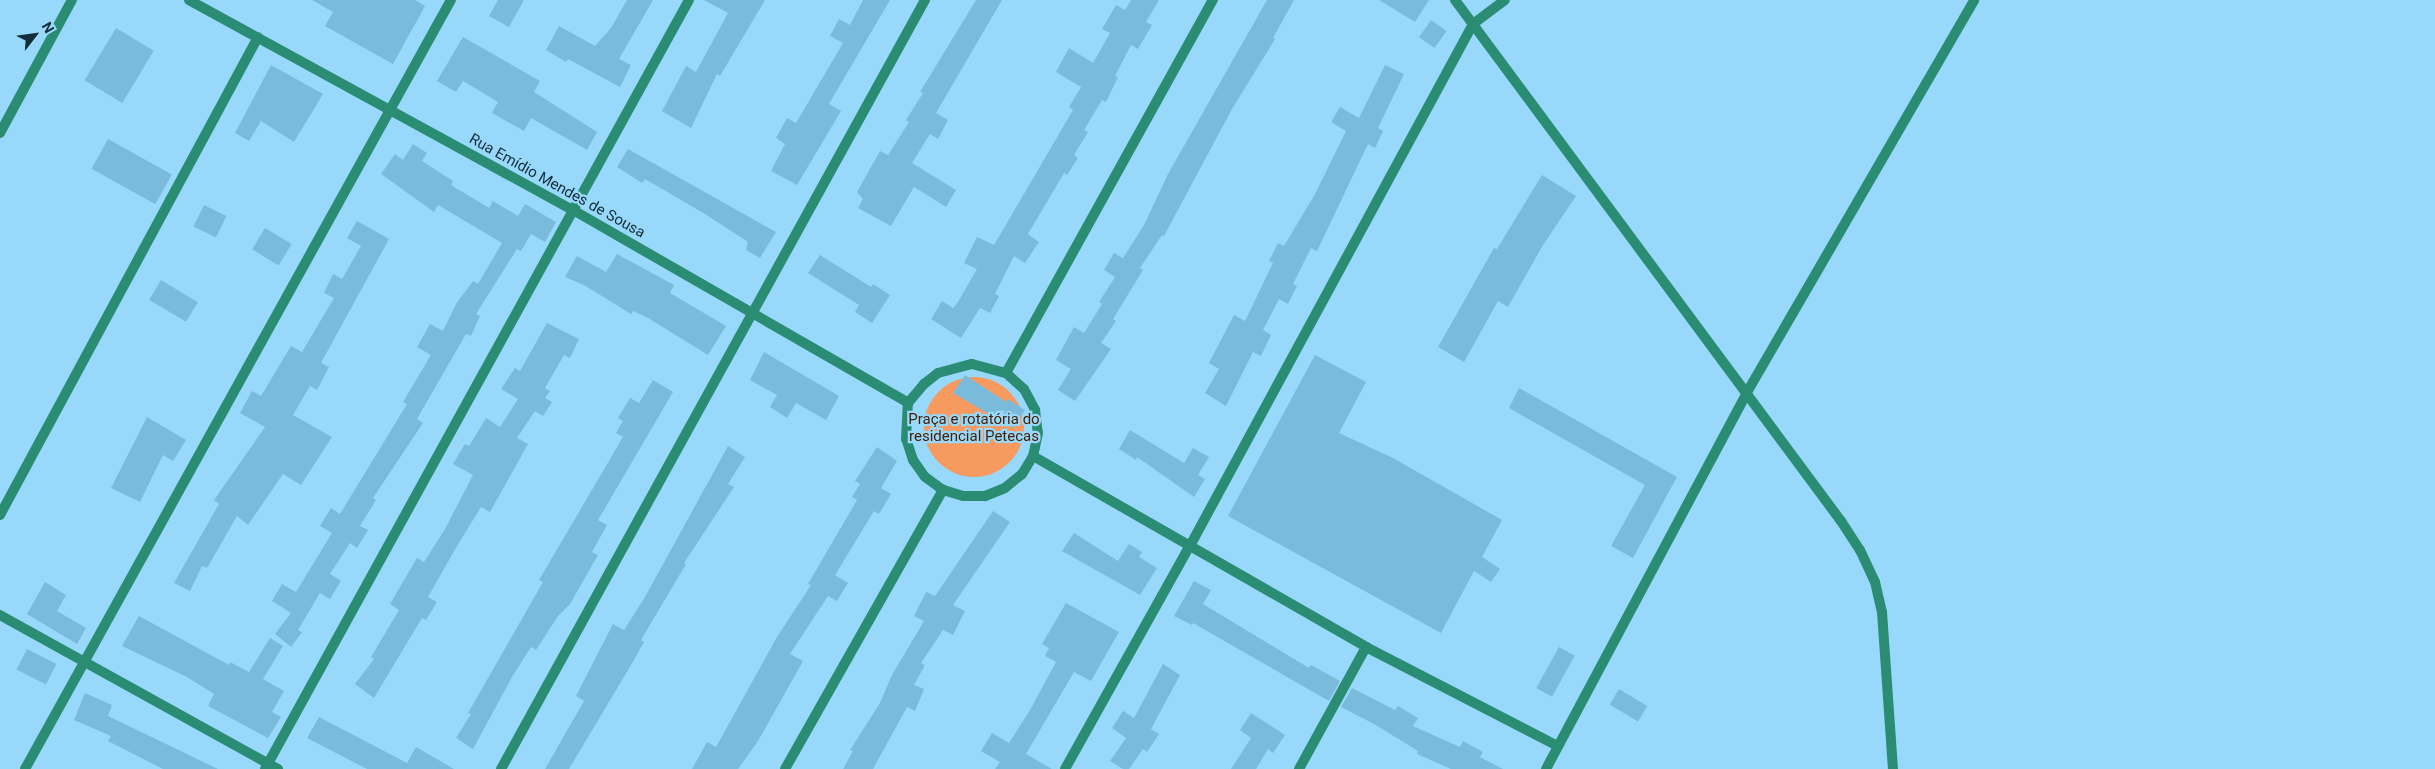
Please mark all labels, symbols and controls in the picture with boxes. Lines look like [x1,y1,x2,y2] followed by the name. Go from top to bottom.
[10,10,60,60] north arrow
[39,19,57,36] text: N
[466,130,648,242] street label: Rua Emídio Mendes de Sousa
[908,410,1040,445] park label: Praça e rotatória do residencial Petecas

